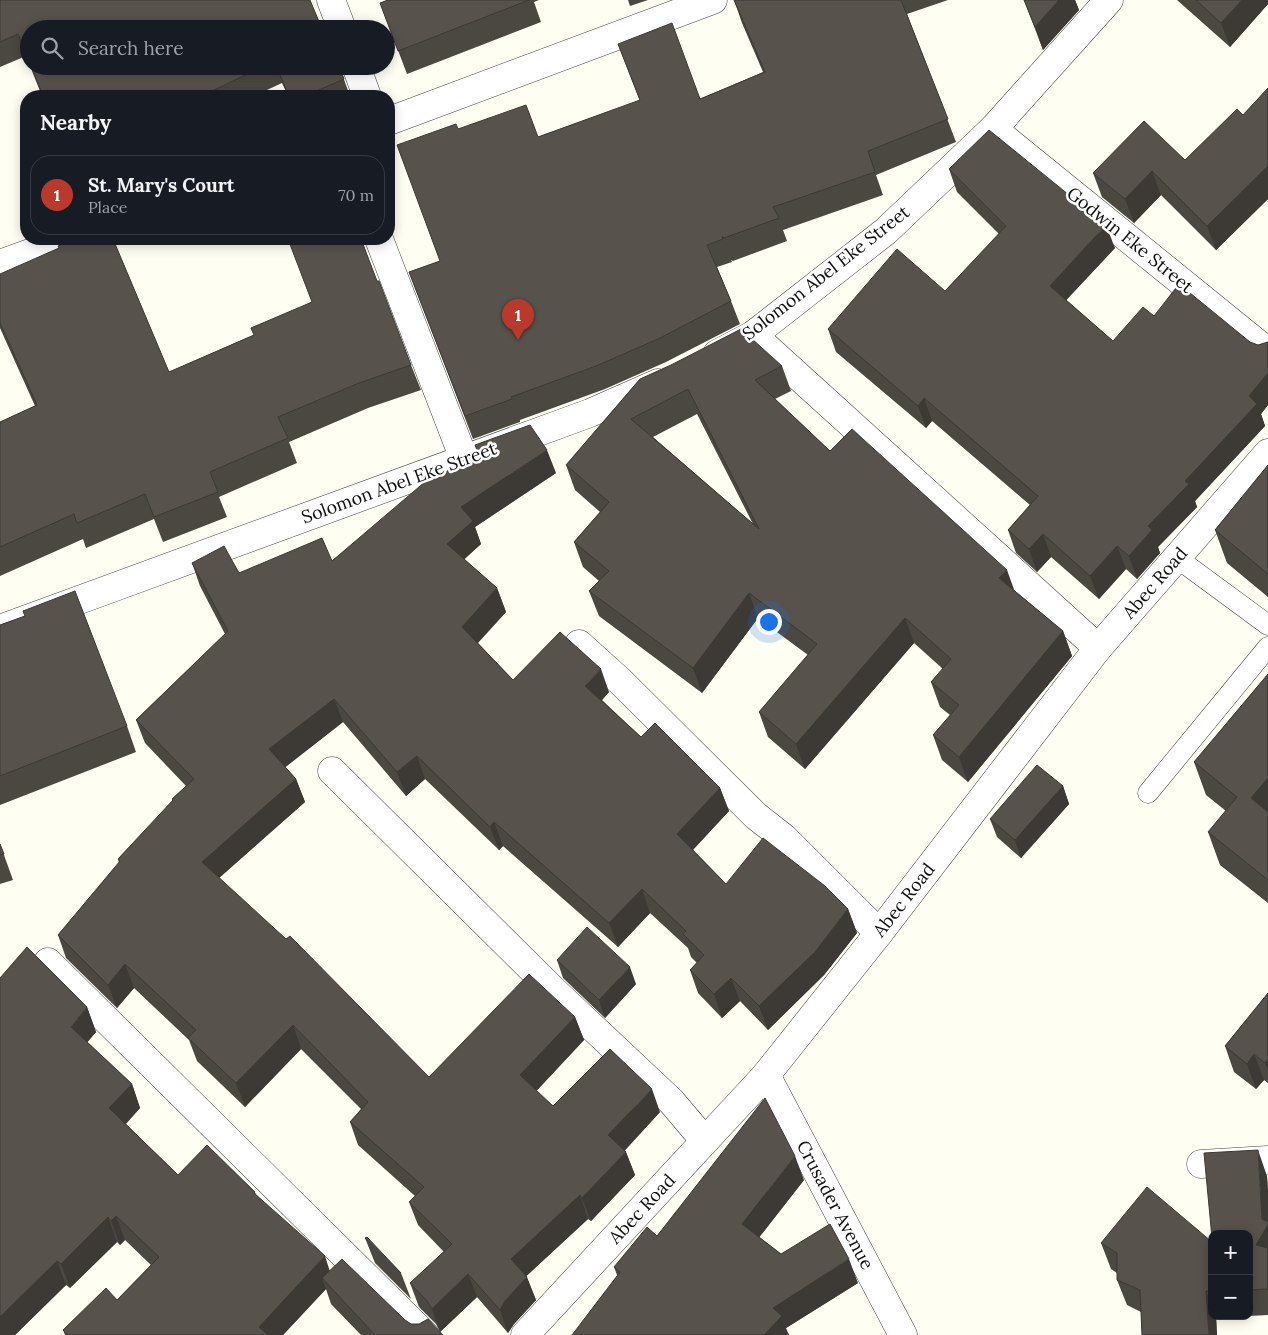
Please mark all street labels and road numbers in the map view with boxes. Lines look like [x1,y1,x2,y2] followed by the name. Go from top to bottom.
[1062,181,1198,298] street label: Godwin Eke Street
[738,200,914,345] street label: Solomon Abel Eke Street
[298,437,499,529] street label: Solomon Abel Eke Street
[1117,542,1192,624] street label: Abec Road
[867,858,940,942] street label: Abec Road
[792,1136,879,1273] street label: Crusader Avenue
[603,1169,680,1249] street label: Abec Road

